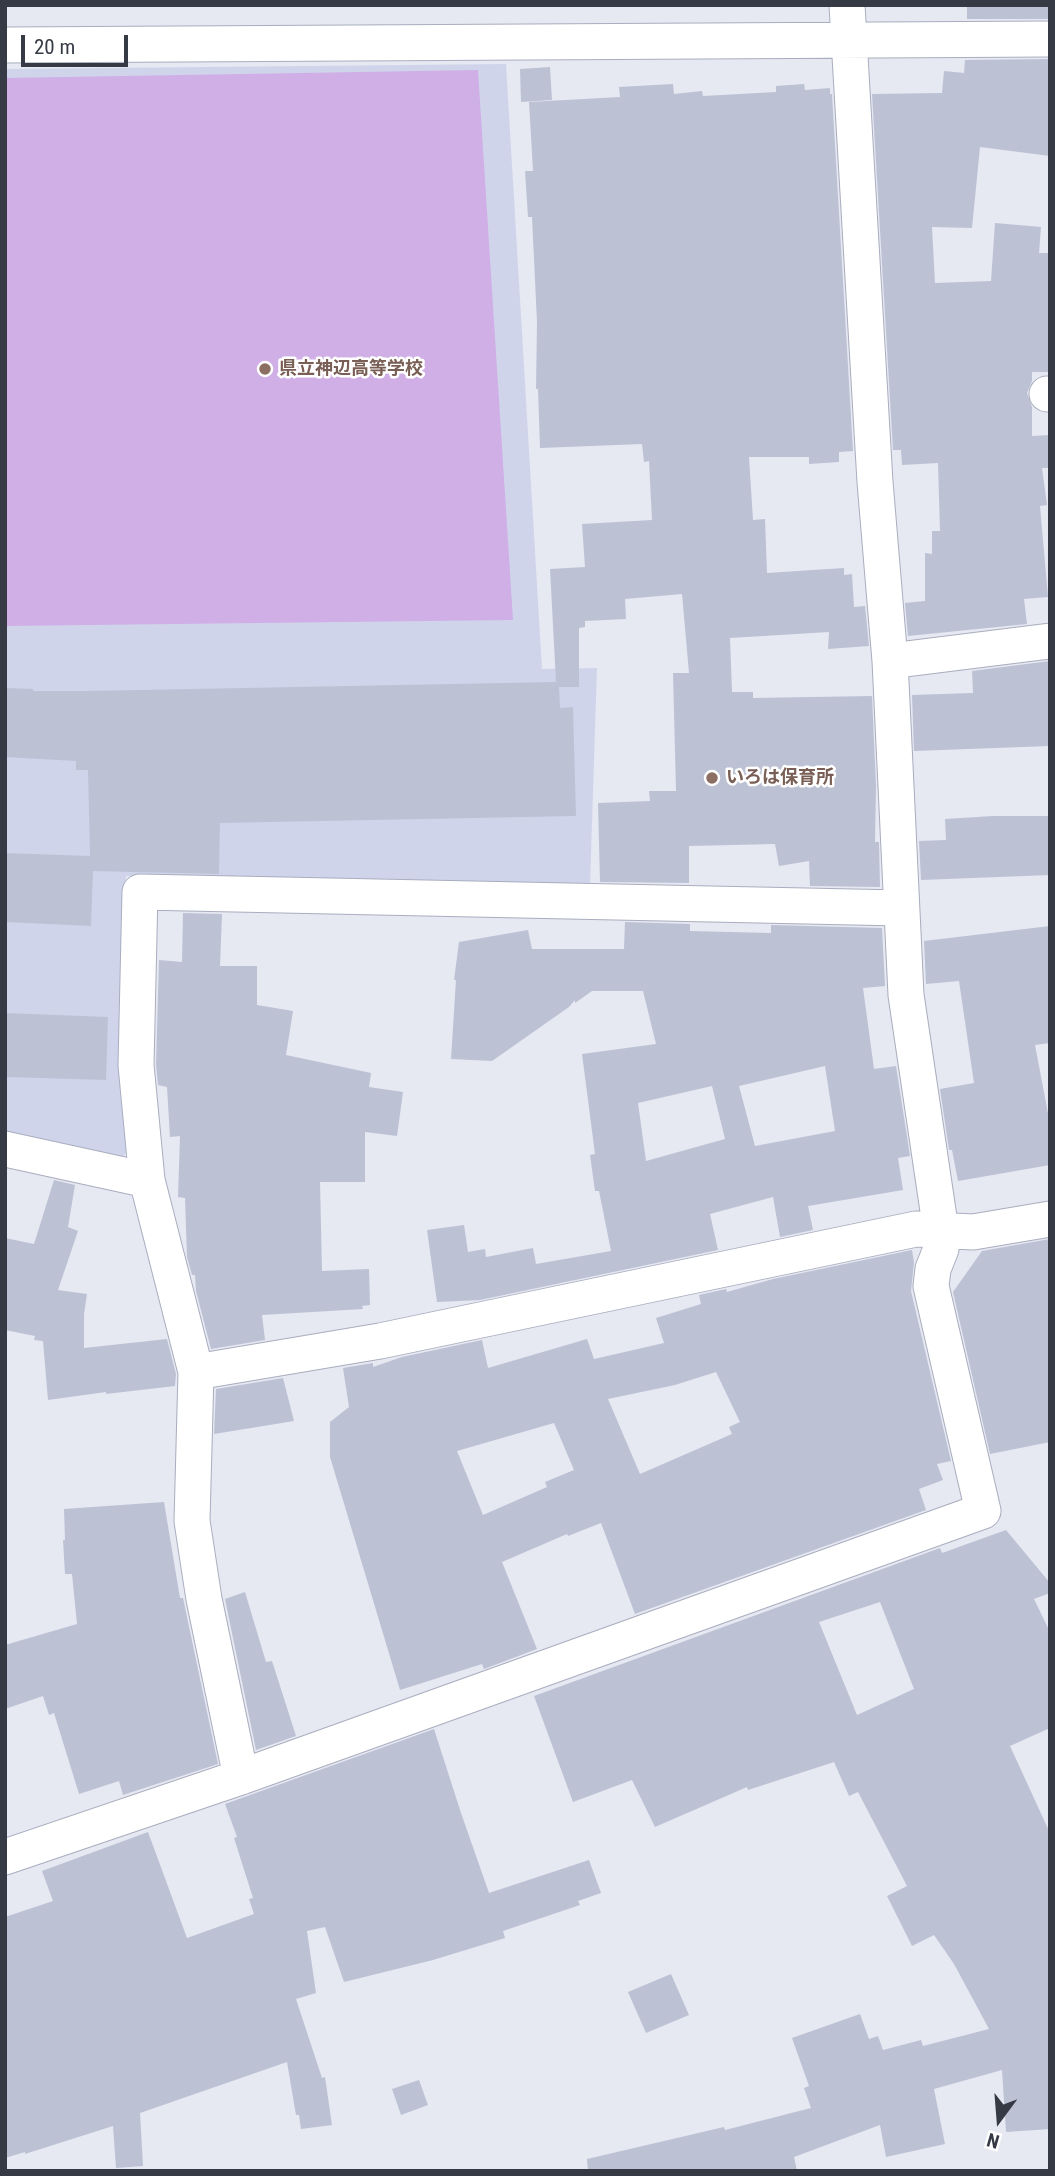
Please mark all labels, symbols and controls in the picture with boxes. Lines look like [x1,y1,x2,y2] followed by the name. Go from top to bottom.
[24,21,131,65] scale bar
[34,35,75,59] text: 20 m
[279,358,423,380] place label: 県立神辺高等学校
[257,361,273,377] marker: 県立神辺高等学校
[726,767,834,789] place label: いろは保育所
[704,770,720,786] marker: いろは保育所
[964,2085,1034,2155] north arrow
[984,2128,1002,2153] text: N

